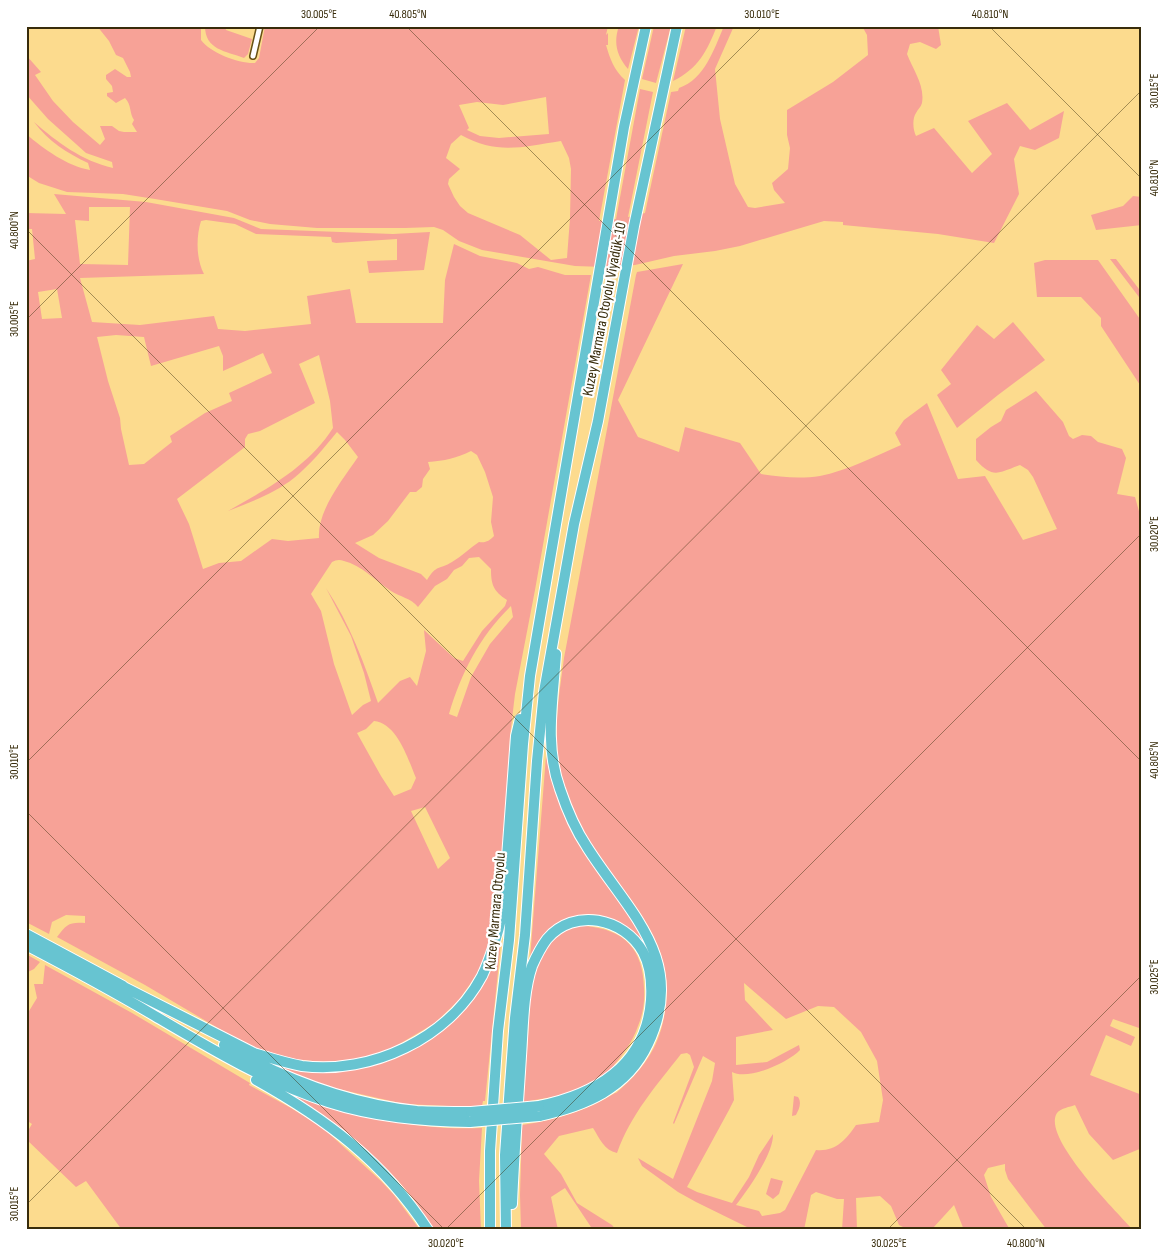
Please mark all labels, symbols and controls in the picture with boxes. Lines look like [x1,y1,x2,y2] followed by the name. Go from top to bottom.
[301,7,337,22] text: 30.005°E
[389,7,427,22] text: 40.805°N
[744,7,780,22] text: 30.010°E
[972,7,1008,22] text: 40.810°N
[1147,74,1162,108] text: 30.015°E
[1147,160,1162,196] text: 40.810°N
[7,211,22,249] text: 40.800°N
[578,221,631,398] street label: Kuzey Marmara Otoyolu Viyadük-10
[7,301,22,337] text: 30.005°E
[1147,516,1162,552] text: 30.020°E
[1147,741,1162,779] text: 40.805°N
[7,744,22,780] text: 30.010°E
[481,852,510,970] street label: Kuzey Marmara Otoyolu
[1147,959,1162,995] text: 30.025°E
[7,1187,22,1221] text: 30.015°E
[428,1236,464,1251] text: 30.020°E
[871,1236,907,1251] text: 30.025°E
[1007,1236,1045,1251] text: 40.800°N

